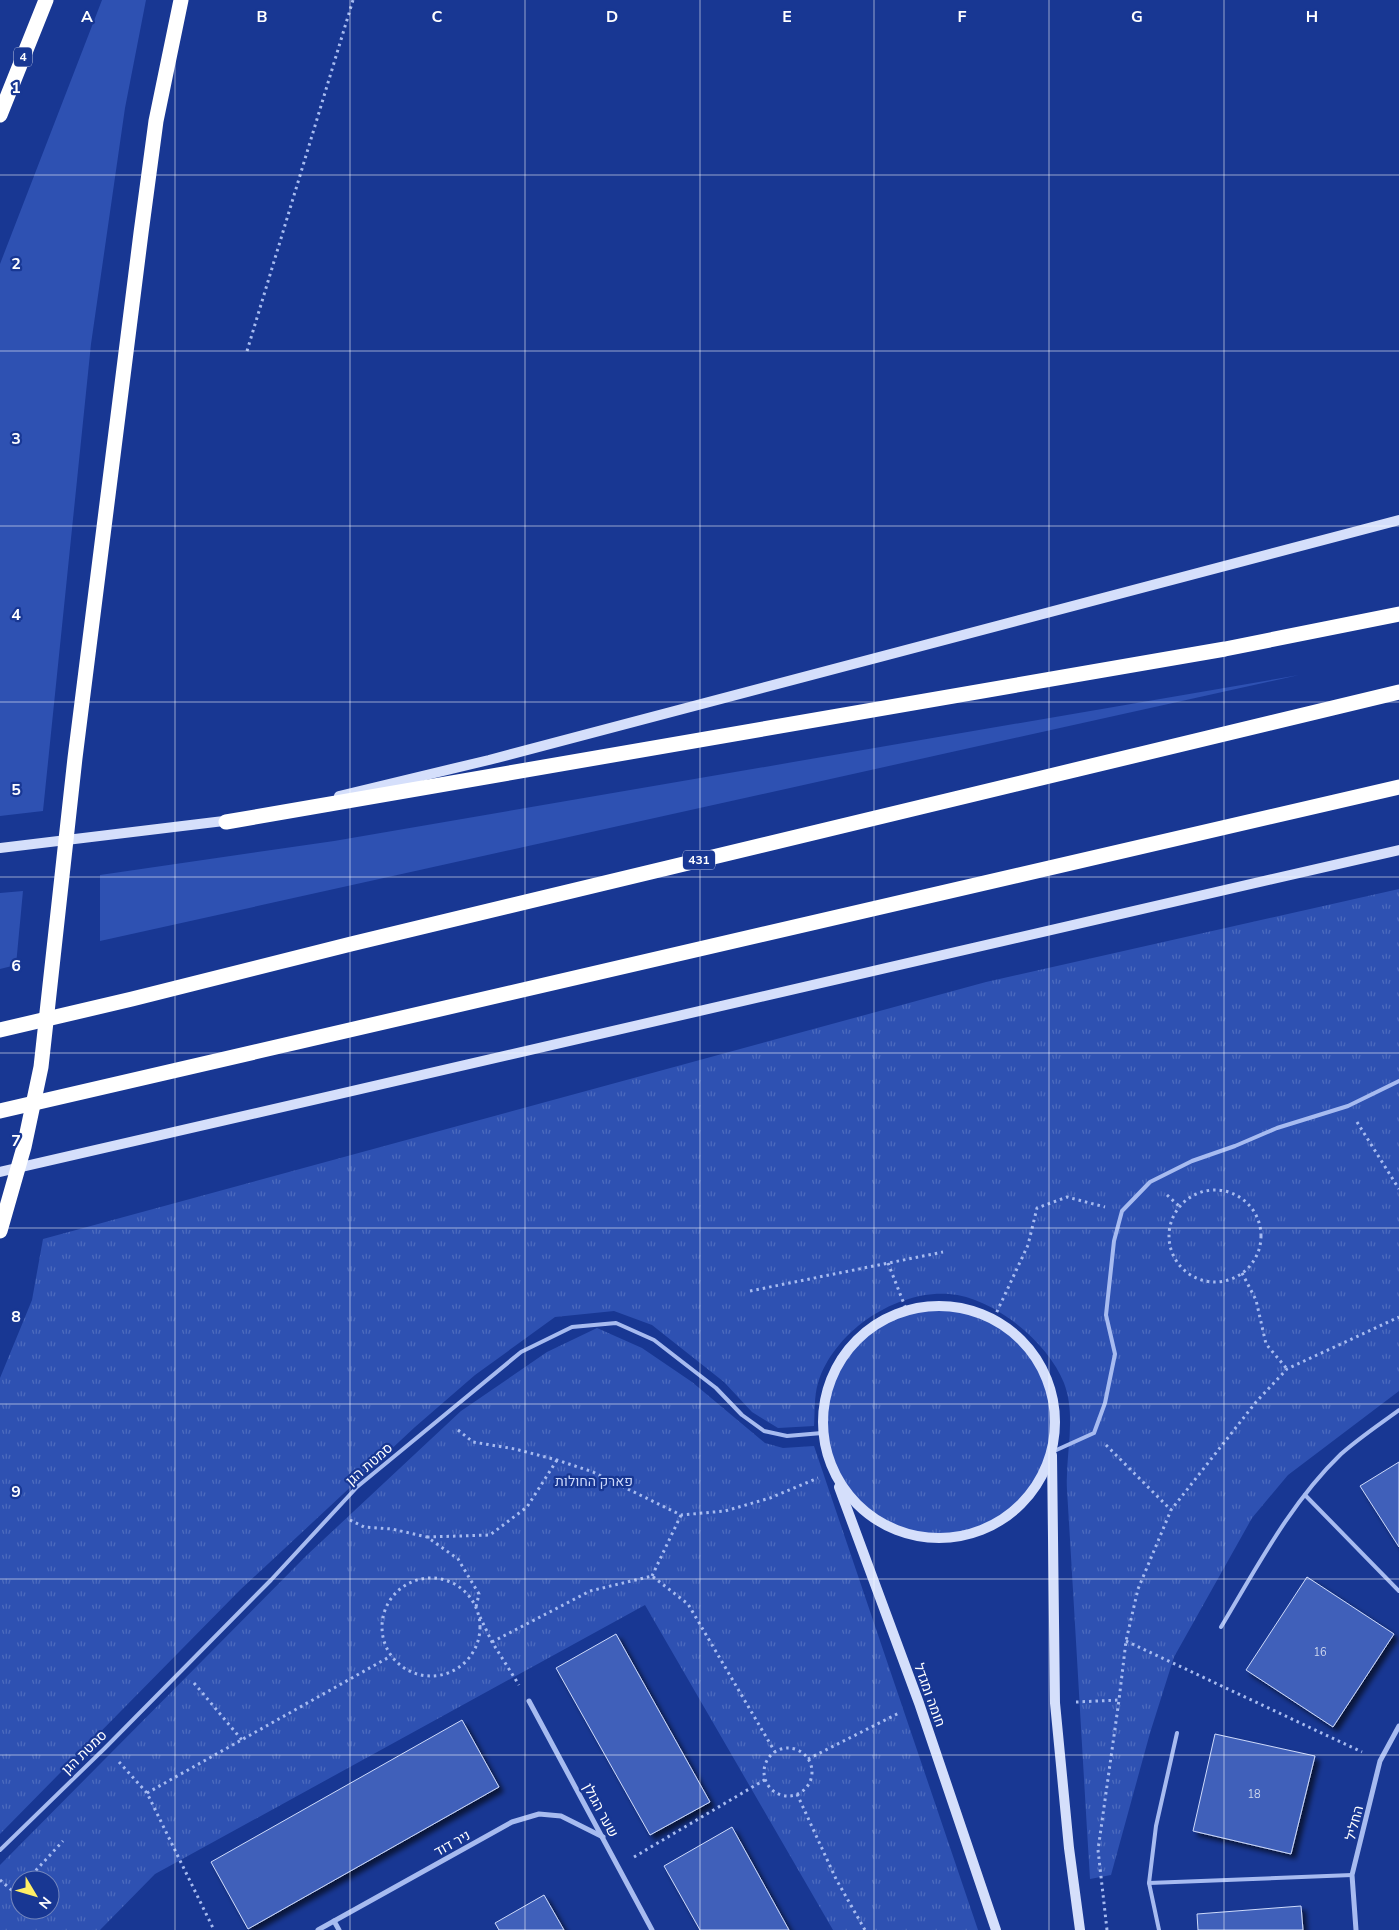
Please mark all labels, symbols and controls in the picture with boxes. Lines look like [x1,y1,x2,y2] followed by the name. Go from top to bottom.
[81,6,93,28] text: A
[256,6,268,28] text: B
[432,6,443,28] text: C
[606,6,618,28] text: D
[782,6,792,28] text: E
[958,6,967,28] text: F
[1131,6,1143,28] text: G
[1306,6,1318,28] text: H
[14,48,32,66] road number: 4
[11,77,21,99] text: 1
[11,253,21,275] text: 2
[11,428,21,450] text: 3
[11,604,21,626] text: 4
[11,779,21,801] text: 5
[683,850,715,870] road number: 431
[11,955,21,977] text: 6
[11,1130,21,1152] text: 7
[11,1306,21,1328] text: 8
[342,1439,397,1490] street label: סמטת הגן
[555,1472,633,1491] park label: פארק החולות
[11,1481,21,1503] text: 9
[1313,1645,1327,1660] house number: 16
[909,1661,950,1730] street label: חומה ומגדל
[57,1726,111,1779] street label: סמטת הגן
[578,1780,623,1841] street label: שער הגולן
[1247,1787,1261,1802] house number: 18
[1341,1804,1368,1843] street label: החליל
[431,1826,474,1861] street label: ניר דוד
[10,1870,60,1920] north arrow
[34,1893,56,1913] text: N

